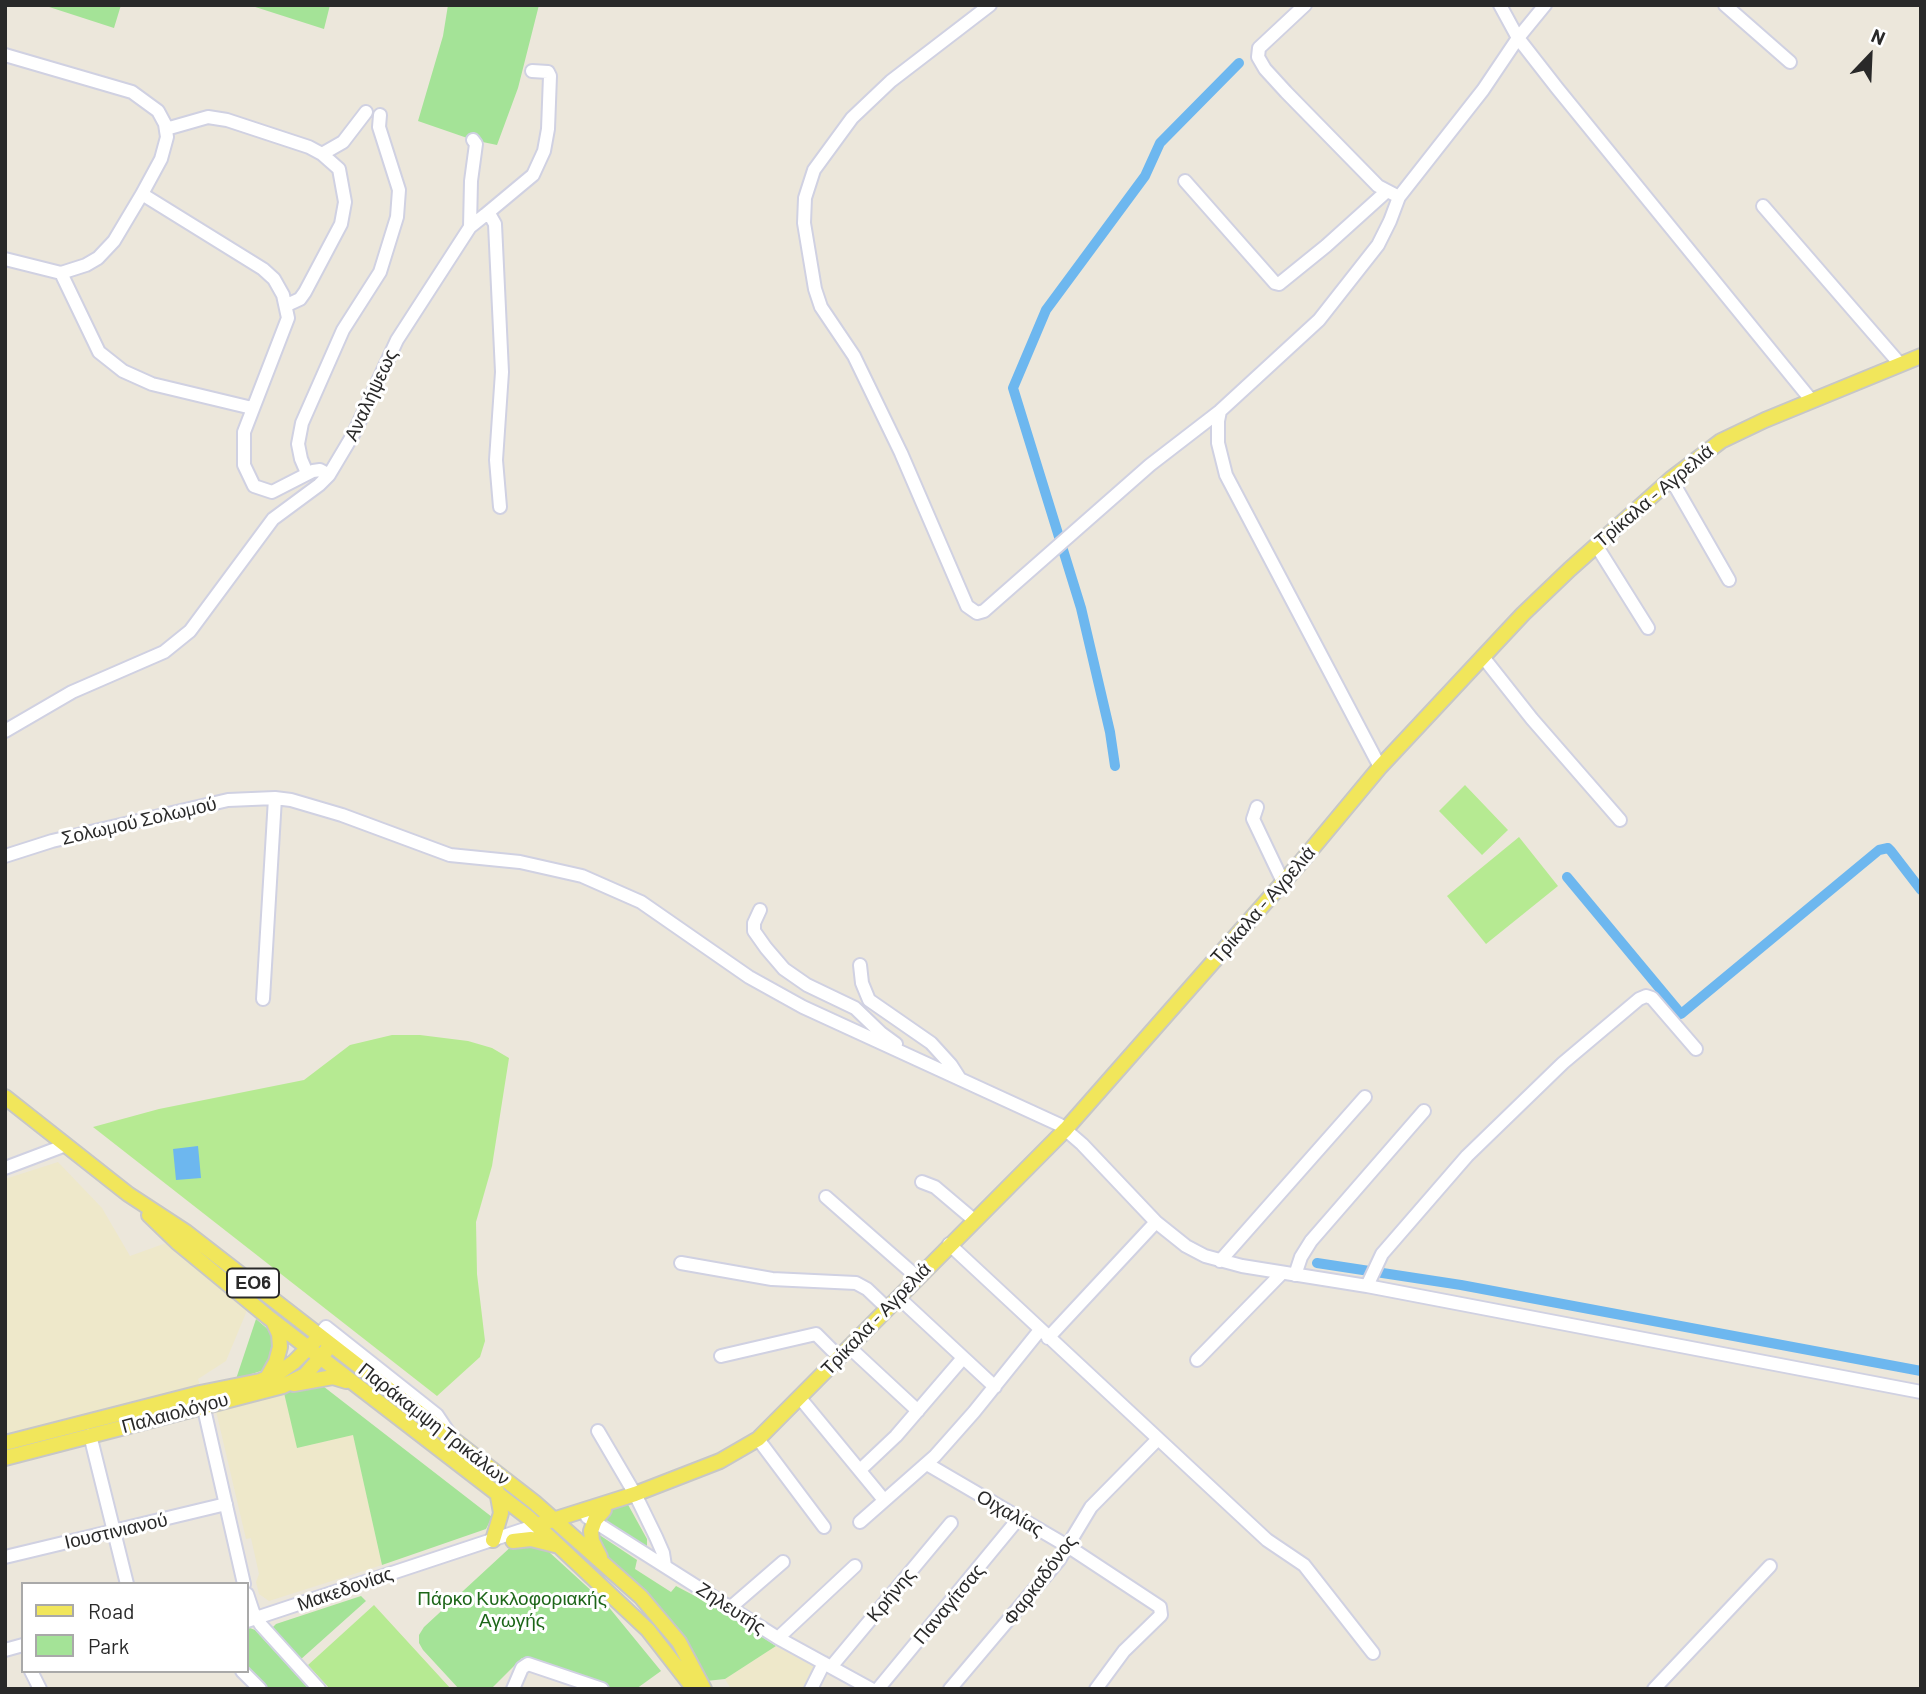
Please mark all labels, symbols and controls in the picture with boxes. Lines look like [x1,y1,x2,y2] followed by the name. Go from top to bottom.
[1835,21,1905,91] north arrow
[1868,23,1889,49] text: N
[340,345,402,445] street label: Αναλήψεως
[1590,440,1718,552] street label: Τρίκαλα - Αγρελιά
[59,792,219,850] street label: Σολωμού Σολωμού
[1206,842,1320,968] street label: Τρίκαλα - Αγρελιά
[816,1258,936,1380] street label: Τρίκαλα - Αγρελιά
[227,1268,279,1298] road number: ΕΟ6
[354,1358,514,1490] street label: Παράκαμψη Τρικάλων
[119,1388,231,1438] street label: Παλαιολόγου
[973,1485,1047,1541] street label: Οιχαλίας
[62,1508,170,1554] street label: Ιουστινιανού
[999,1530,1081,1630] street label: Φαρκαδόνος
[909,1559,989,1649] street label: Παναγίτσας
[294,1562,396,1616] street label: Μακεδονίας
[862,1563,920,1627] street label: Κρήνης
[692,1577,770,1639] street label: Ζηλευτής
[21,1582,248,1673] legend
[417,1588,607,1632] park label: Πάρκο Κυκλοφοριακής Αγωγής
[88,1598,134,1623] text: Road
[88,1633,129,1658] text: Park

